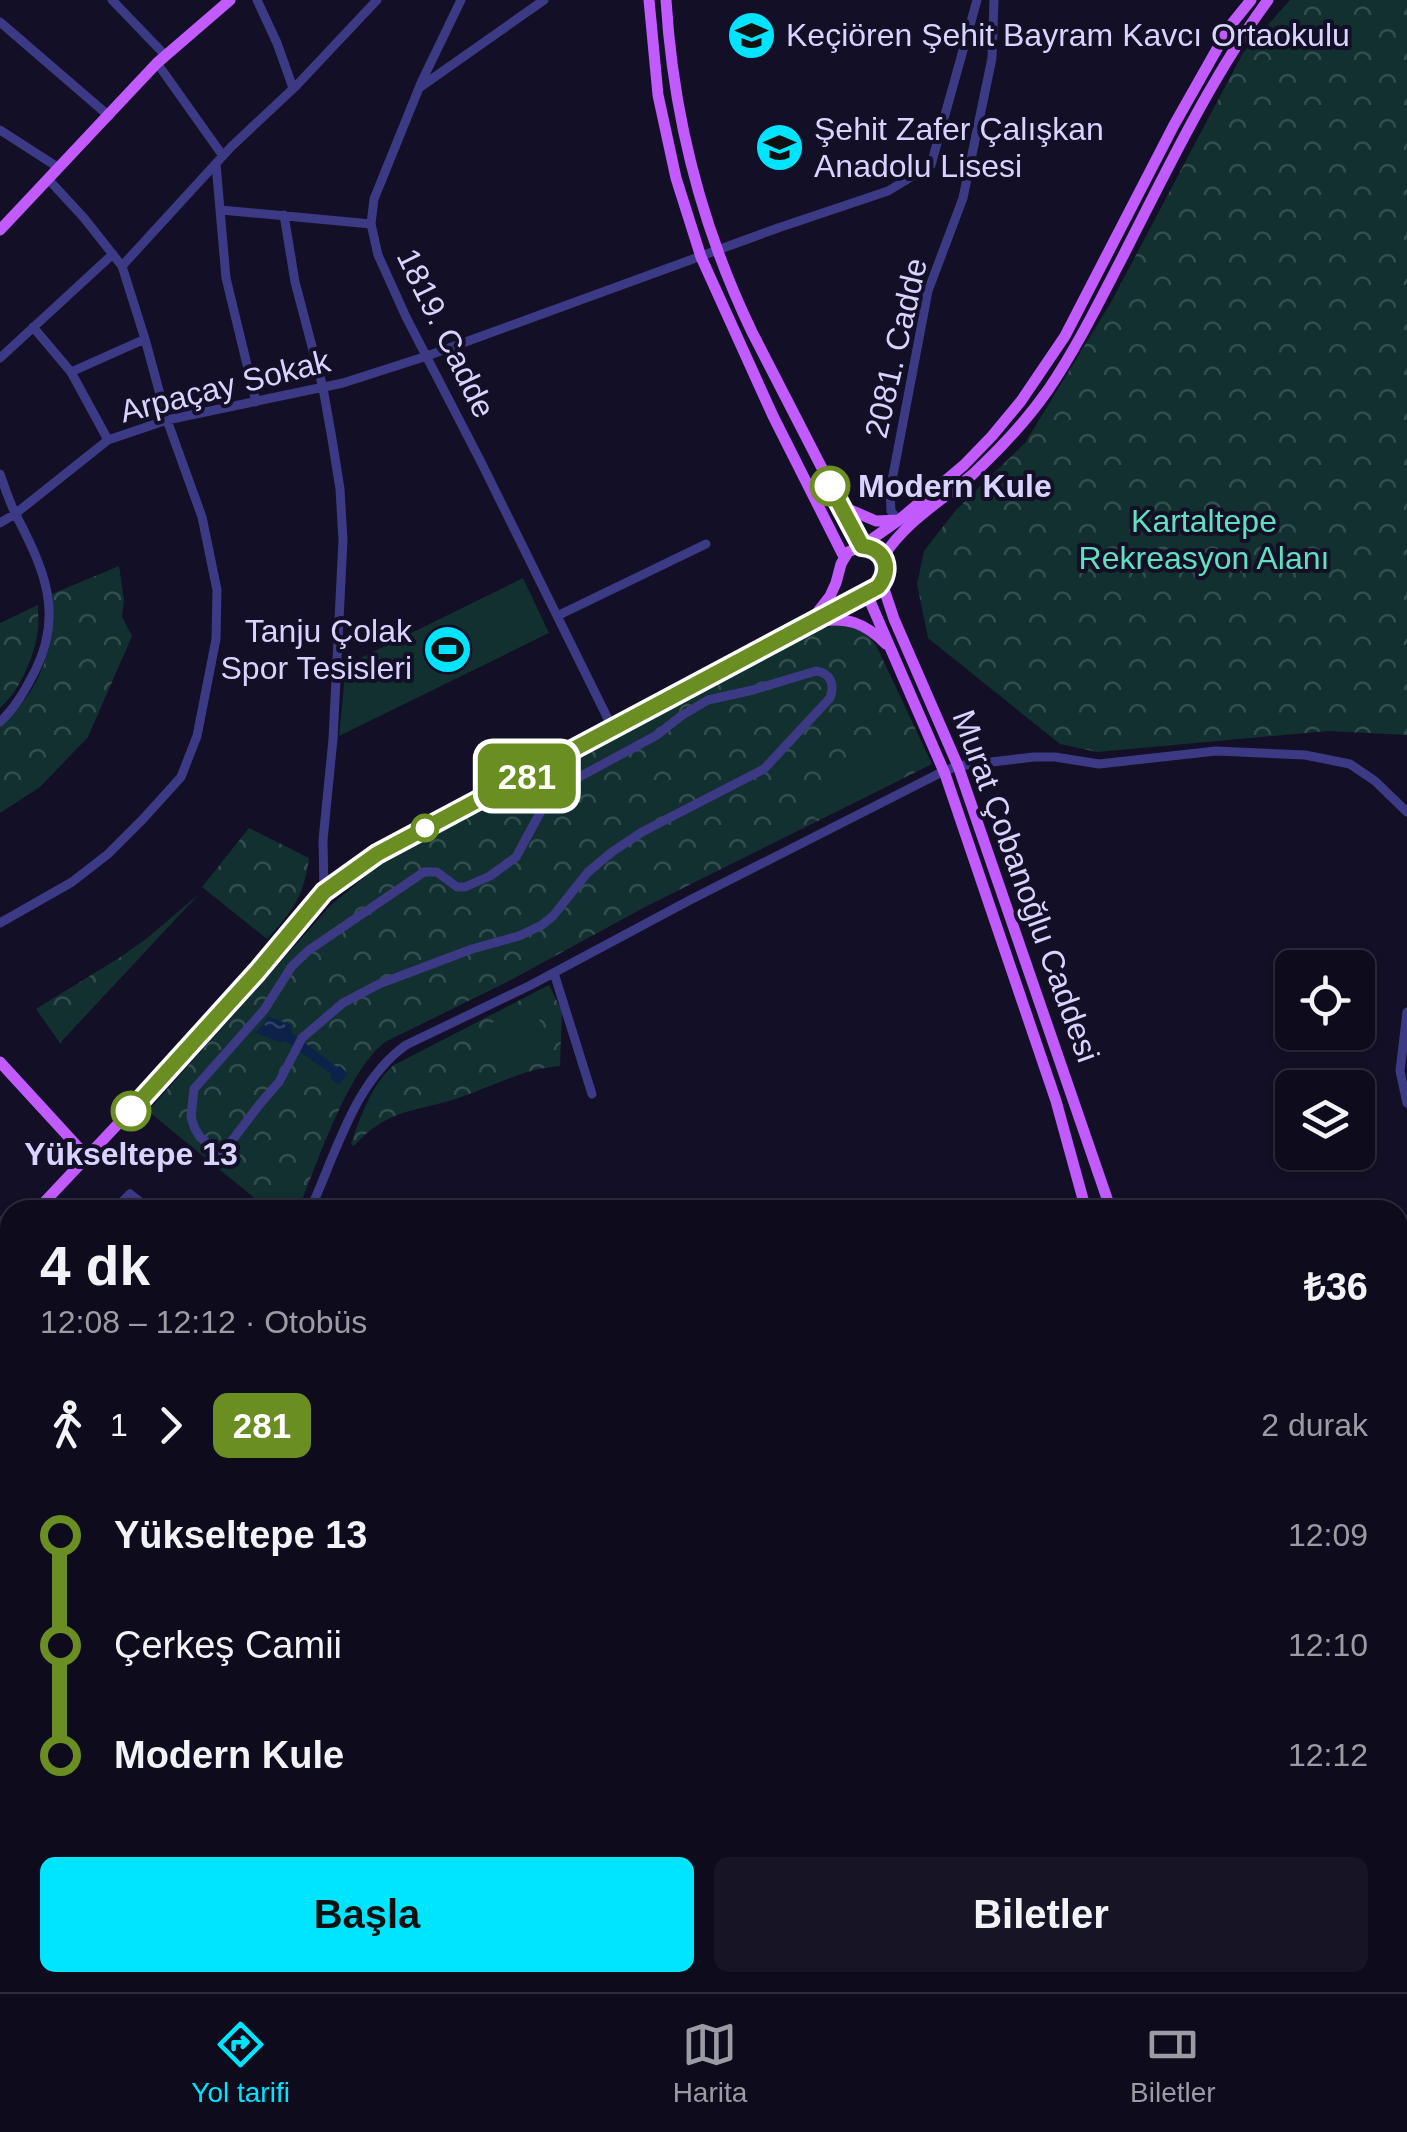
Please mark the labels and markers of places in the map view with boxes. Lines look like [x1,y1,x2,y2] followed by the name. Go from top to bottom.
[725,9,777,61] school or university icon: Keçiören Şehit Bayram Kavcı Ortaokulu
[786,17,1350,53] place label: Keçiören Şehit Bayram Kavcı Ortaokulu
[814,111,1104,184] place label: Şehit Zafer Çalışkan Anadolu Lisesi
[753,121,805,173] school or university icon: Şehit Zafer Çalışkan Anadolu Lisesi
[811,467,849,505] marker: Modern Kule
[858,468,1052,504] place label: Modern Kule
[221,613,413,686] place label: Tanju Çolak Spor Tesisleri
[421,623,473,675] sports icon: Tanju Çolak Spor Tesisleri
[412,815,438,841] unlabelled marker
[112,1092,150,1130] marker: Yükseltepe 13
[24,1136,238,1172] place label: Yükseltepe 13

